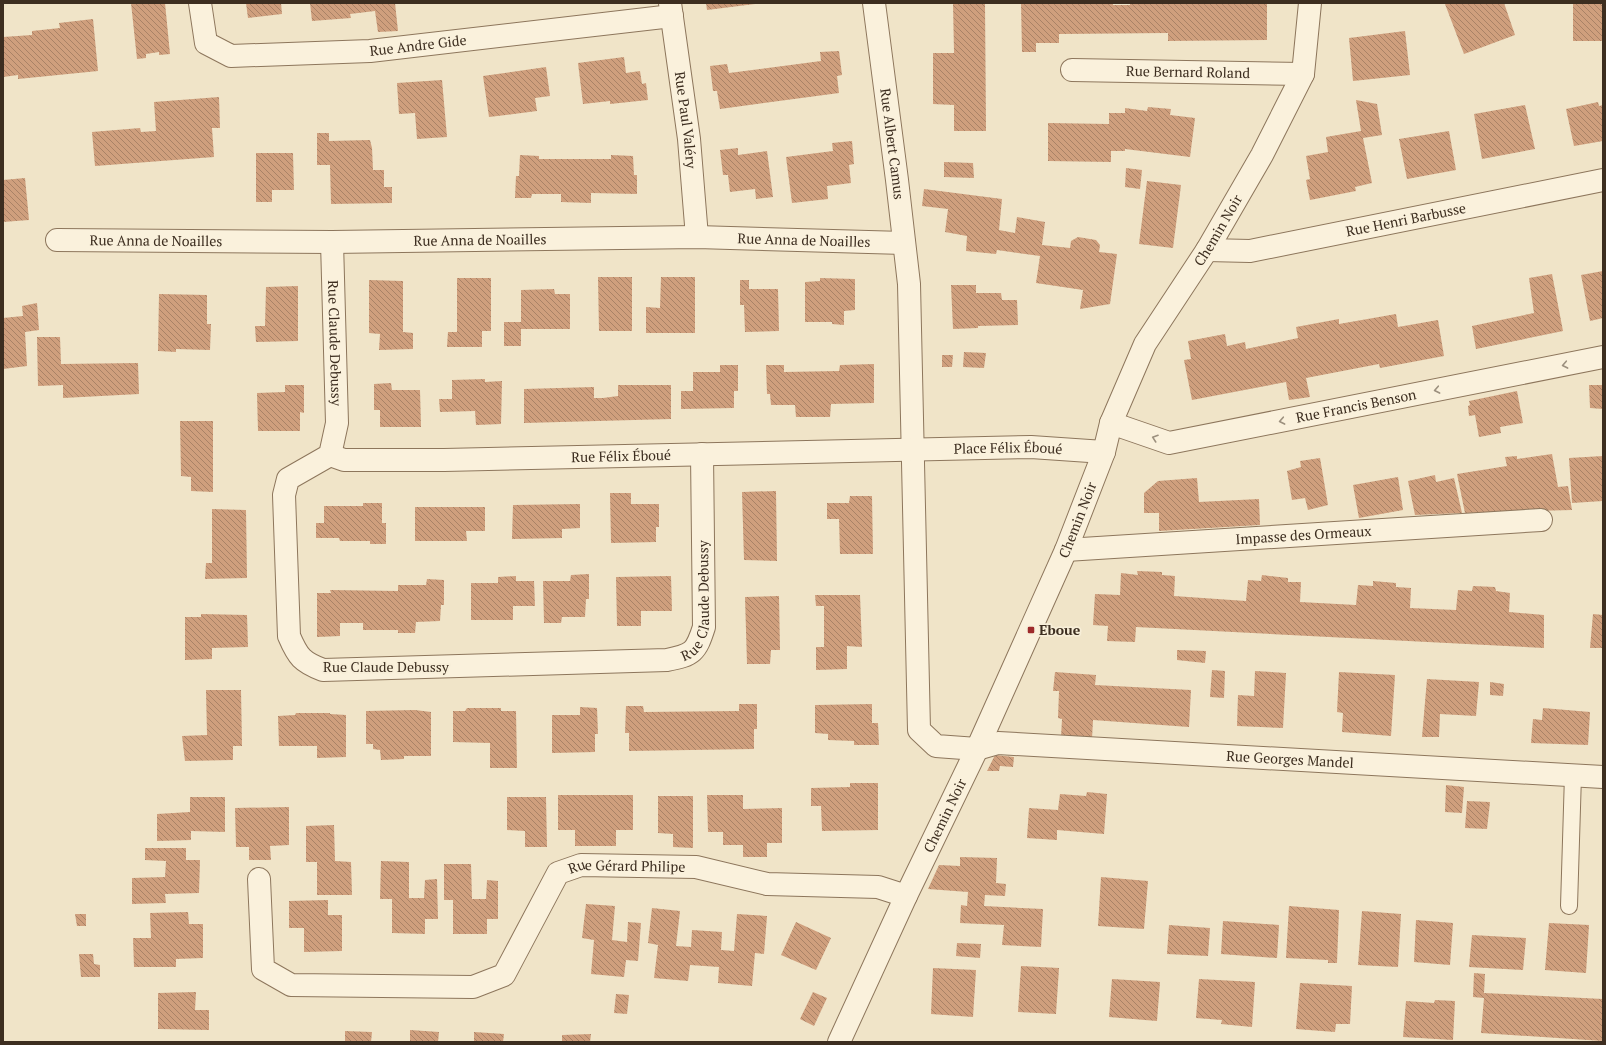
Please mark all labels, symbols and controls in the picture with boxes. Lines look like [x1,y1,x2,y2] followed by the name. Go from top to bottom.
[368,30,467,60] street label: Rue Andre Gide
[1126,61,1251,82] street label: Rue Bernard Roland
[671,70,701,170] street label: Rue Paul Valéry
[876,87,909,200] street label: Rue Albert Camus
[1189,190,1246,269] street label: Chemin Noir
[1344,198,1467,240] street label: Rue Henri Barbusse
[737,228,871,251] street label: Rue Anna de Noailles
[413,229,547,250] street label: Rue Anna de Noailles
[89,230,223,250] street label: Rue Anna de Noailles
[324,280,347,407] street label: Rue Claude Debussy
[1562,360,1568,369] one-way arrow
[1294,384,1418,427] street label: Rue Francis Benson
[1434,386,1440,394] one-way arrow
[1279,416,1285,425] one-way arrow
[1152,435,1159,443] one-way arrow
[953,437,1063,458] street label: Place Félix Éboué
[571,445,671,466] street label: Rue Félix Éboué
[1054,479,1101,561] street label: Chemin Noir
[1235,521,1373,548] street label: Impasse des Ormeaux
[678,539,713,665] street label: Rue Claude Debussy
[1039,620,1081,639] place label: Eboue
[1026,625,1036,635] marker: Eboue
[323,657,450,676] street label: Rue Claude Debussy
[1226,746,1354,772] street label: Rue Georges Mandel
[918,775,971,855] street label: Chemin Noir
[565,854,685,878] street label: Rue Gérard Philipe

